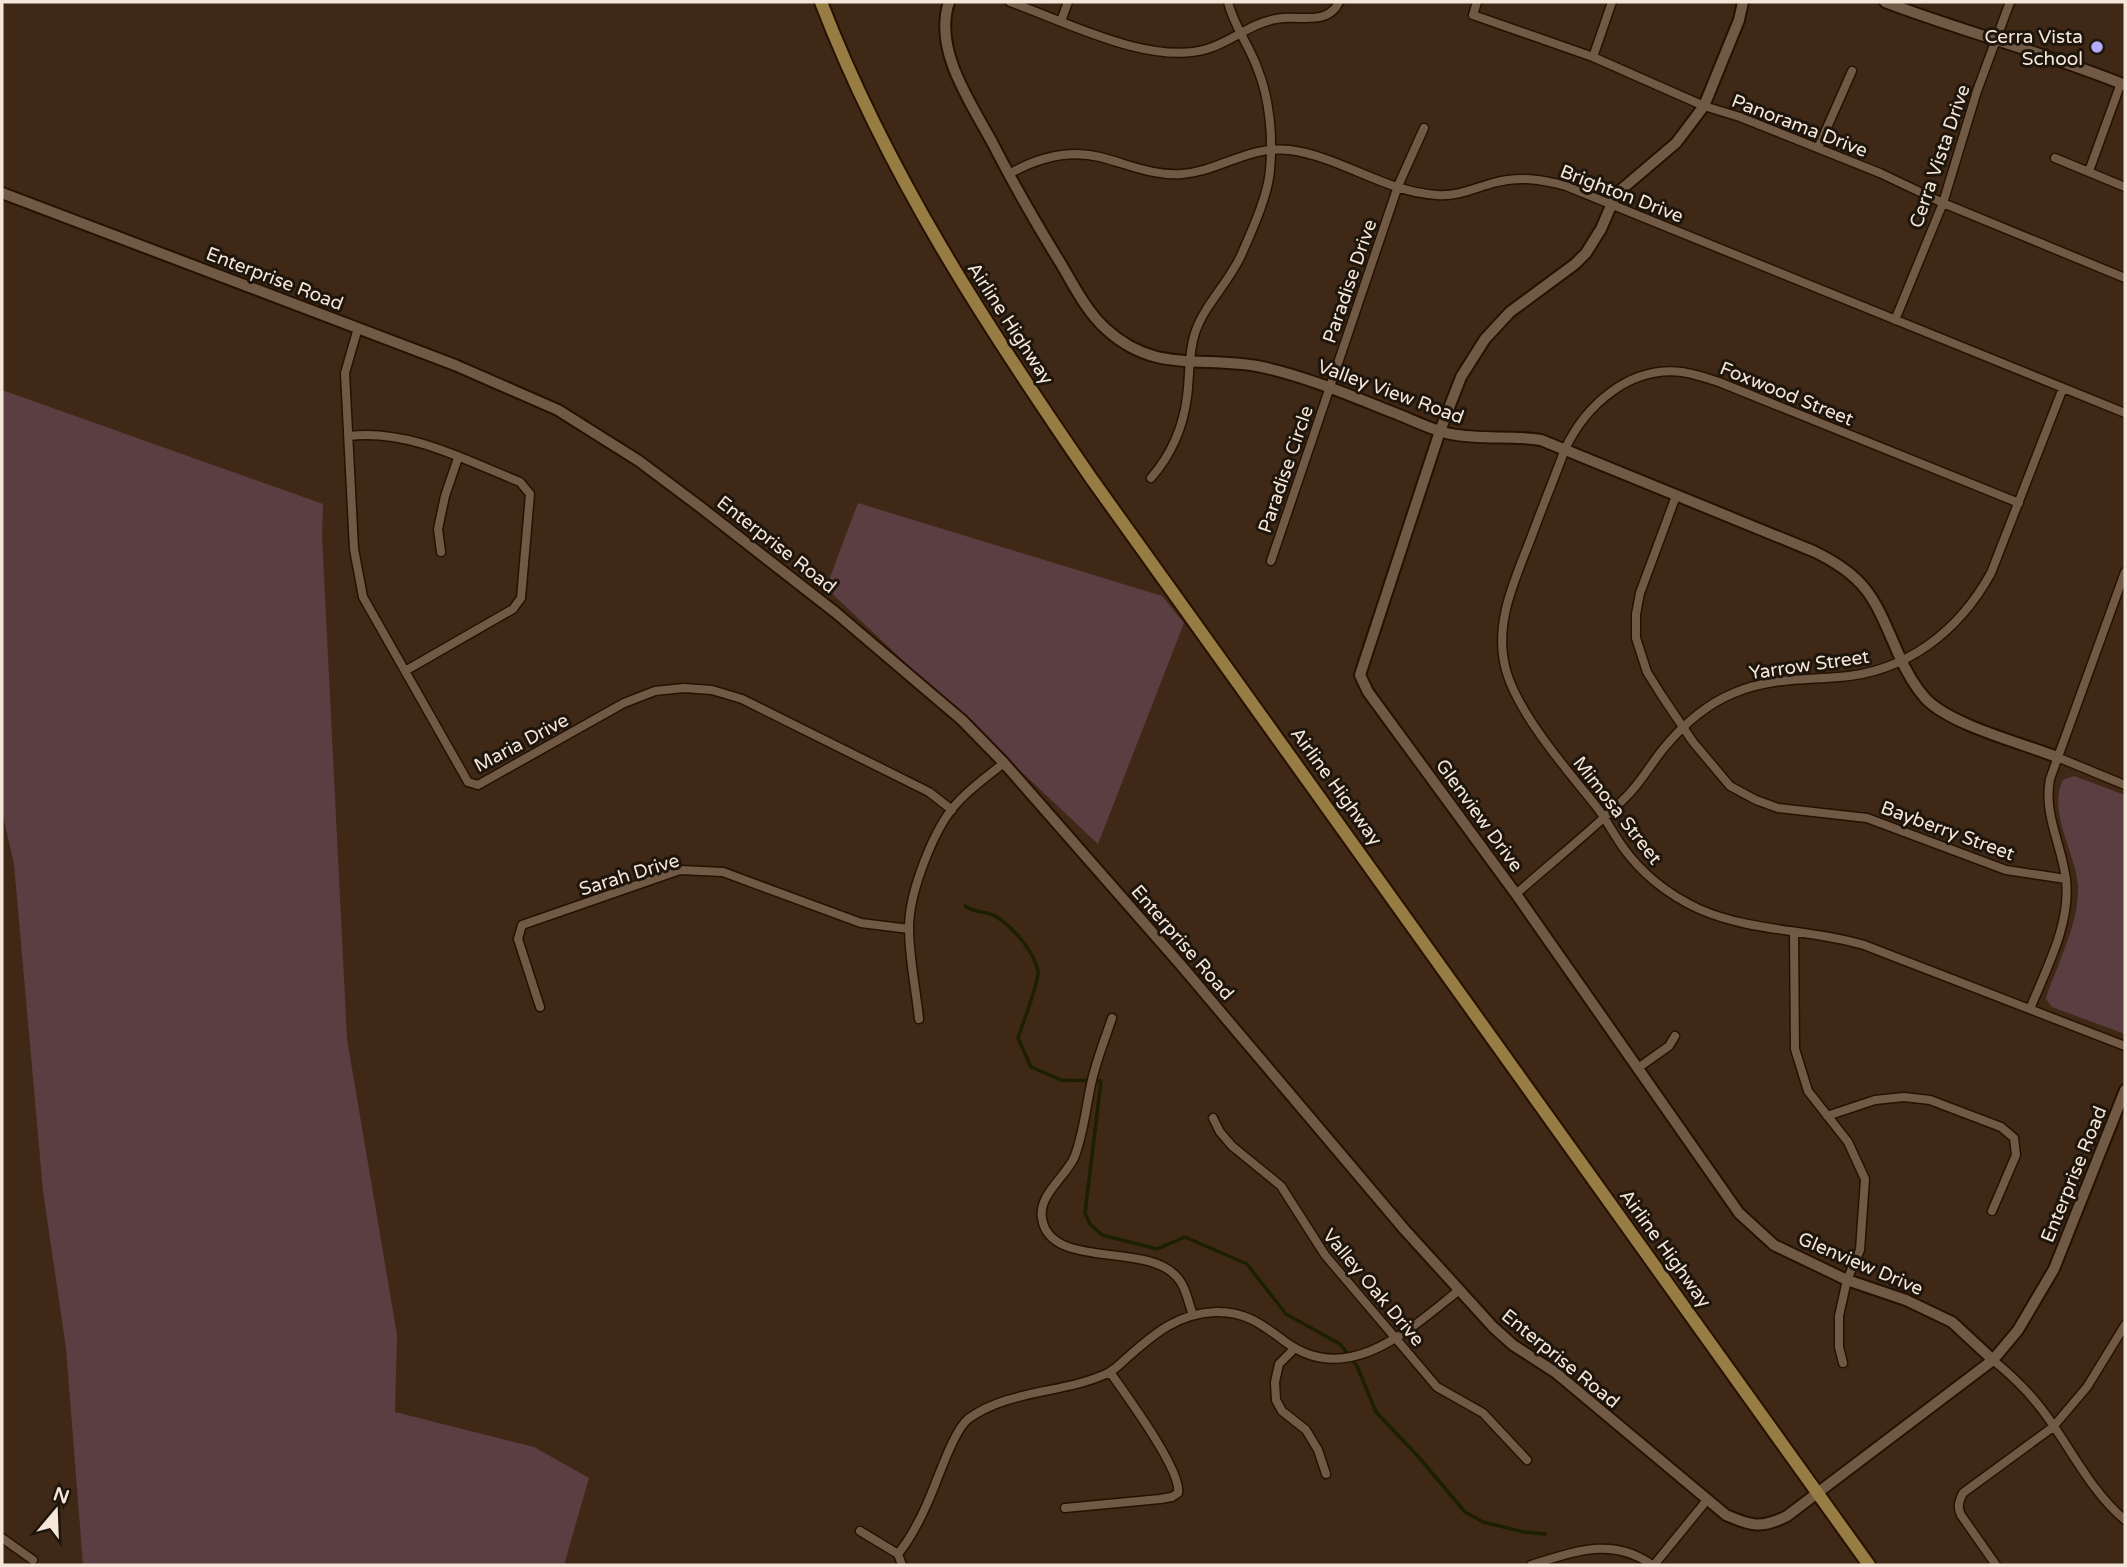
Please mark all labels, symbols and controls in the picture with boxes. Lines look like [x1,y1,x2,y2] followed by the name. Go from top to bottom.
[1984,26,2083,70] place label: Cerra Vista School
[2089,39,2105,55] marker: Cerra Vista School
[1905,82,1975,231] street label: Cerra Vista Drive
[1729,90,1871,162] street label: Panorama Drive
[1557,160,1686,228] street label: Brighton Drive
[1319,217,1381,346] street label: Paradise Drive
[203,243,346,315] street label: Enterprise Road
[963,259,1058,389] street label: Airline Highway
[1314,355,1467,429] street label: Valley View Road
[1717,357,1857,431] street label: Foxwood Street
[1254,403,1318,536] street label: Paradise Circle
[712,491,840,598] street label: Enterprise Road
[1748,646,1871,684] street label: Yarrow Street
[471,709,572,777] street label: Maria Drive
[1286,723,1386,850] street label: Airline Highway
[1568,752,1666,869] street label: Mimosa Street
[1431,755,1527,876] street label: Glenview Drive
[1878,797,2017,865] street label: Bayberry Street
[577,849,682,901] street label: Sarah Drive
[1126,881,1238,1005] street label: Enterprise Road
[2037,1103,2111,1246] street label: Enterprise Road
[1615,1185,1715,1312] street label: Airline Highway
[1318,1225,1429,1351] street label: Valley Oak Drive
[1795,1228,1926,1300] street label: Glenview Drive
[1497,1305,1624,1413] street label: Enterprise Road
[21,1476,91,1546] north arrow
[50,1483,72,1509] text: N

